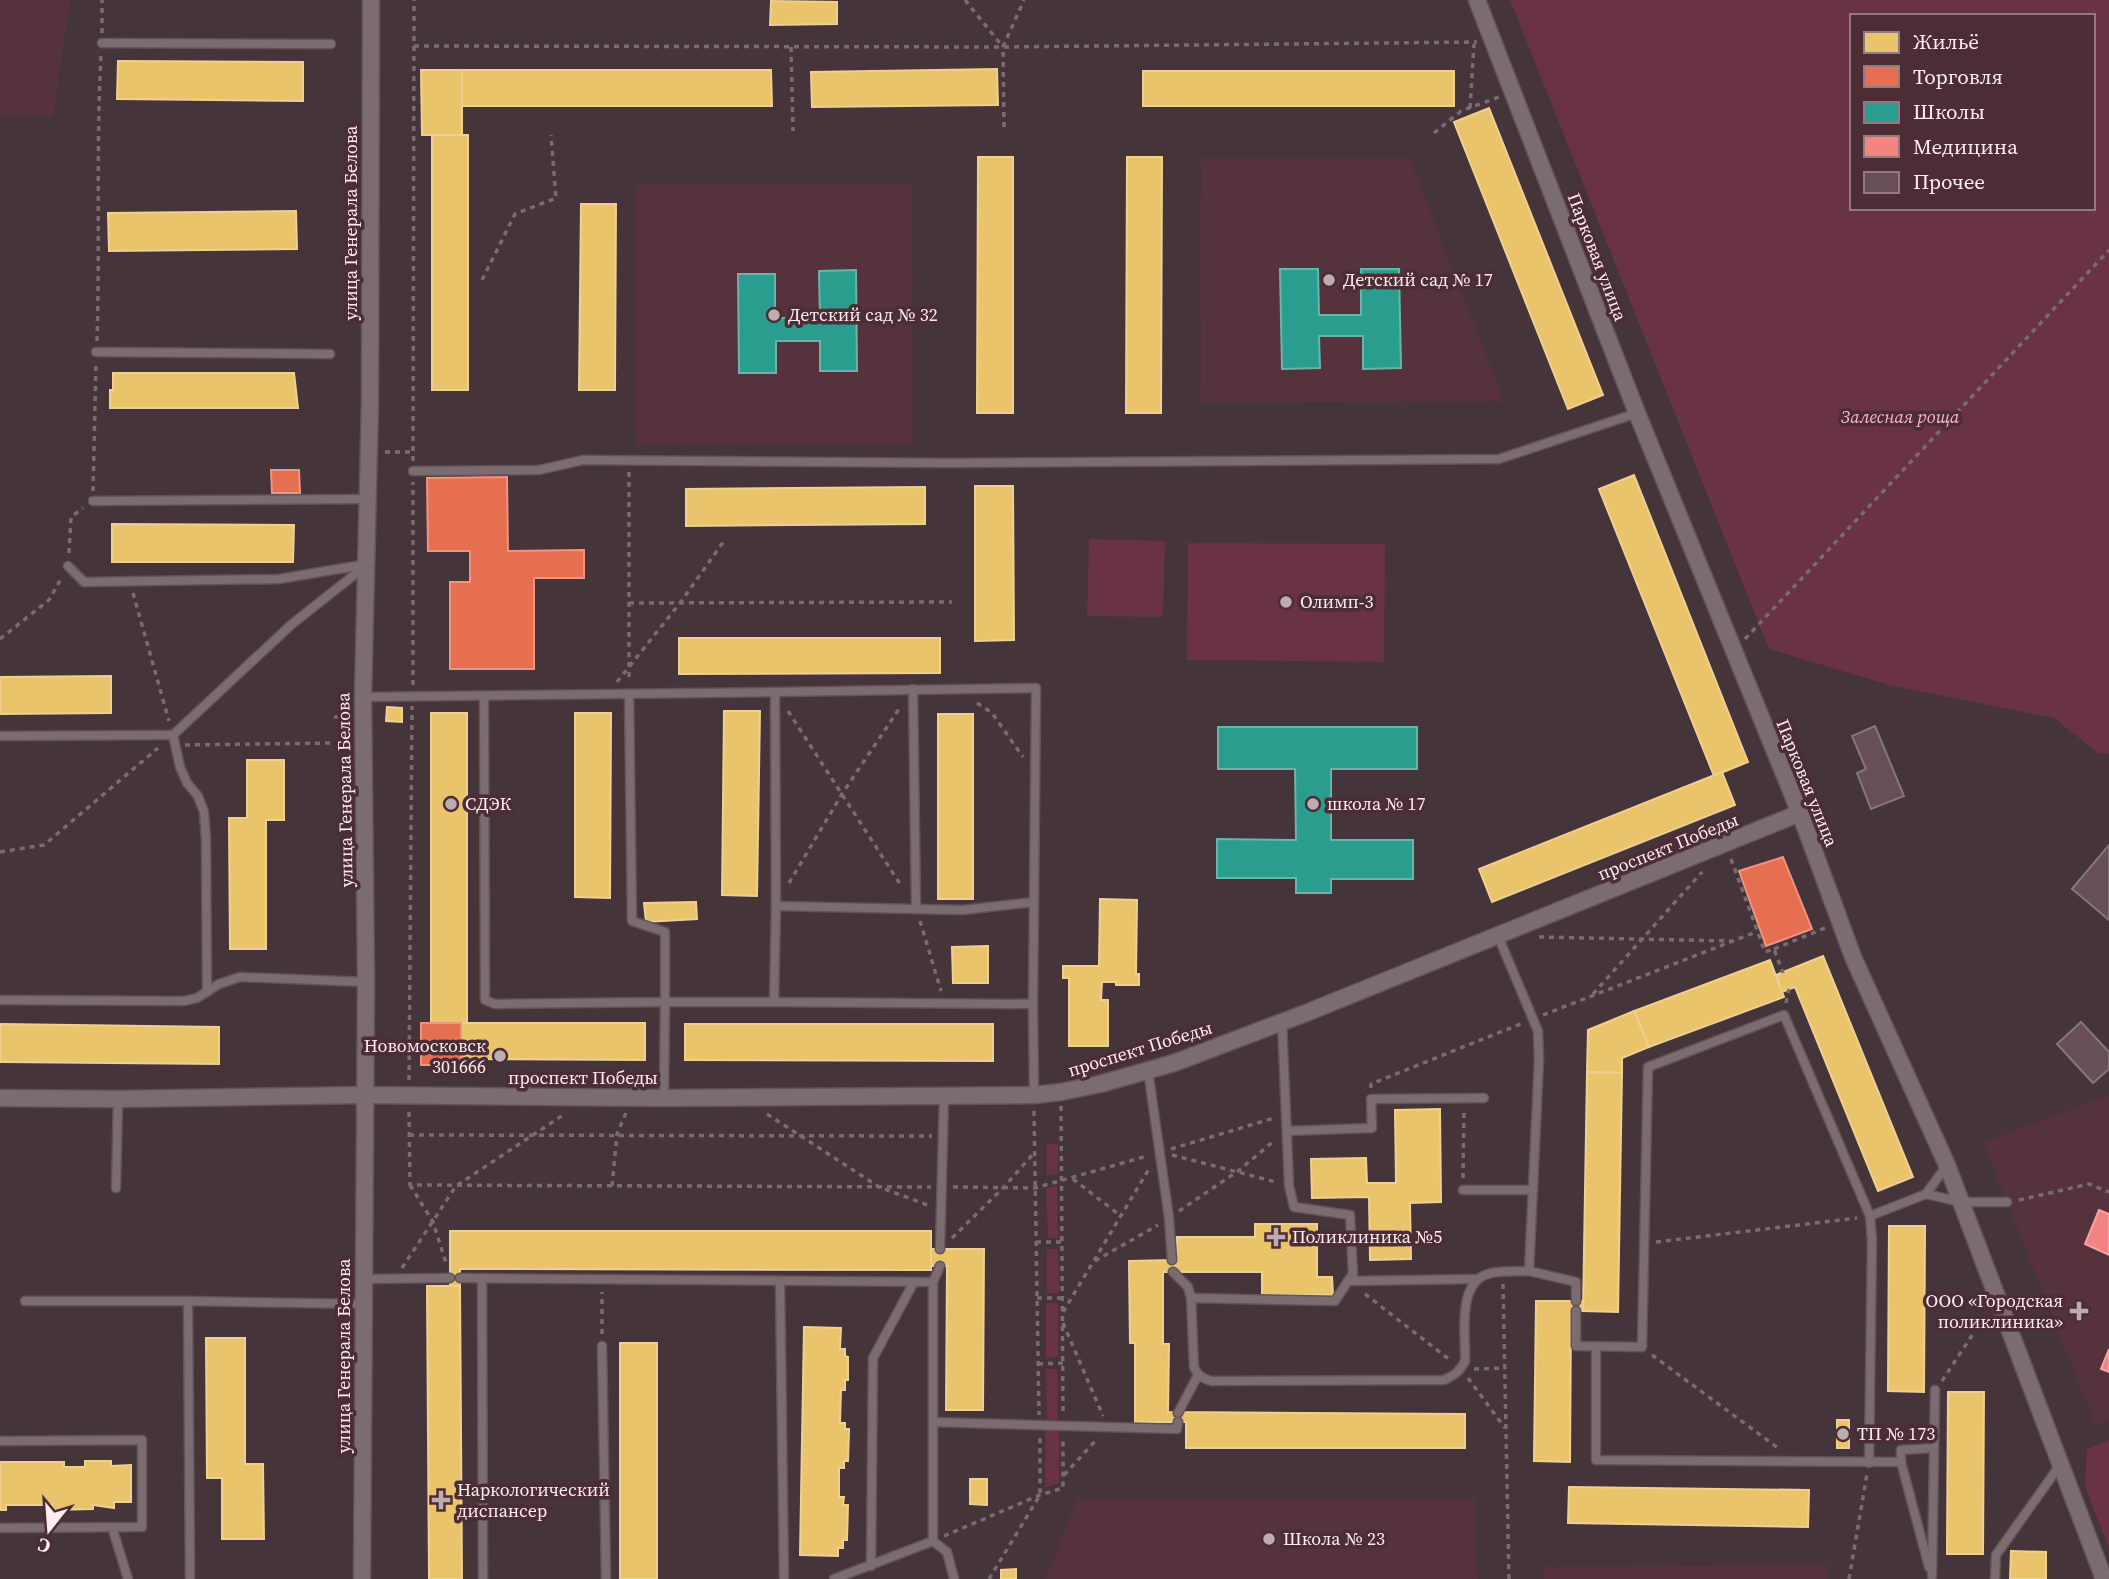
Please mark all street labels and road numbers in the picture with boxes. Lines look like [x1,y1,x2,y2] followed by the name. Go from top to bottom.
[338,125,363,320] street label: улица Генерала Белова
[1562,189,1634,325] street label: Парковая улица
[330,691,359,888] street label: улица Генерала Белова
[1771,715,1845,851] street label: Парковая улица
[1594,807,1742,886] street label: проспект Победы
[1065,1015,1215,1082] street label: проспект Победы
[508,1065,658,1090] street label: проспект Победы
[331,1258,356,1453] street label: улица Генерала Белова

